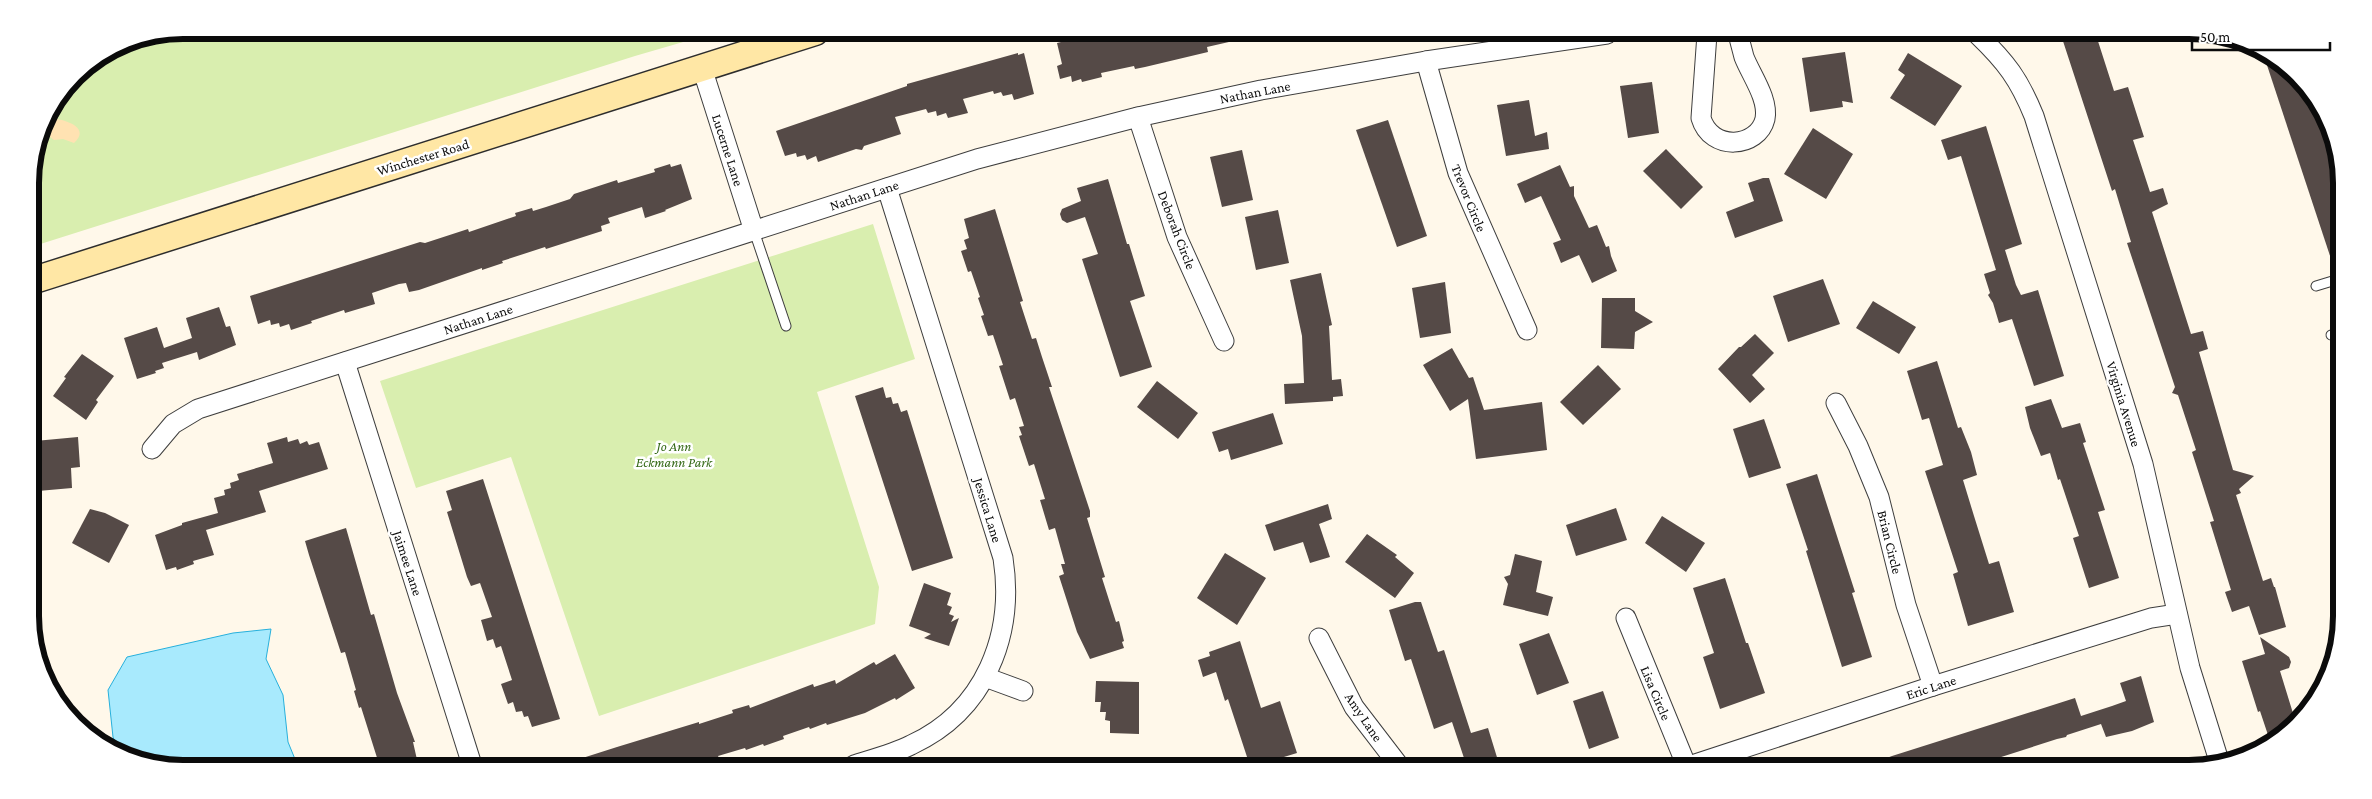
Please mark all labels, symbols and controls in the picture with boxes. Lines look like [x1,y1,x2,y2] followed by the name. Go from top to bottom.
[2192,20,2330,52] scale bar
[2200,29,2230,45] text: 50 m
[1218,77,1292,107] street label: Nathan Lane
[709,112,747,188] street label: Lucerne Lane
[375,135,472,179] street label: Winchester Road
[1448,162,1490,234] street label: Trevor Circle
[828,176,900,214] street label: Nathan Lane
[1155,188,1199,272] street label: Deborah Circle
[442,300,514,338] street label: Nathan Lane
[2103,360,2145,448] street label: Virginia Avenue
[636,438,713,470] park label: Jo Ann Eckmann Park
[970,474,1005,544] street label: Jessica Lane
[1874,508,1906,576] street label: Brian Circle
[389,526,426,598] street label: Jaimee Lane
[1637,663,1675,723] street label: Lisa Circle
[1904,671,1958,703] street label: Eric Lane
[1342,690,1386,744] street label: Amy Lane

